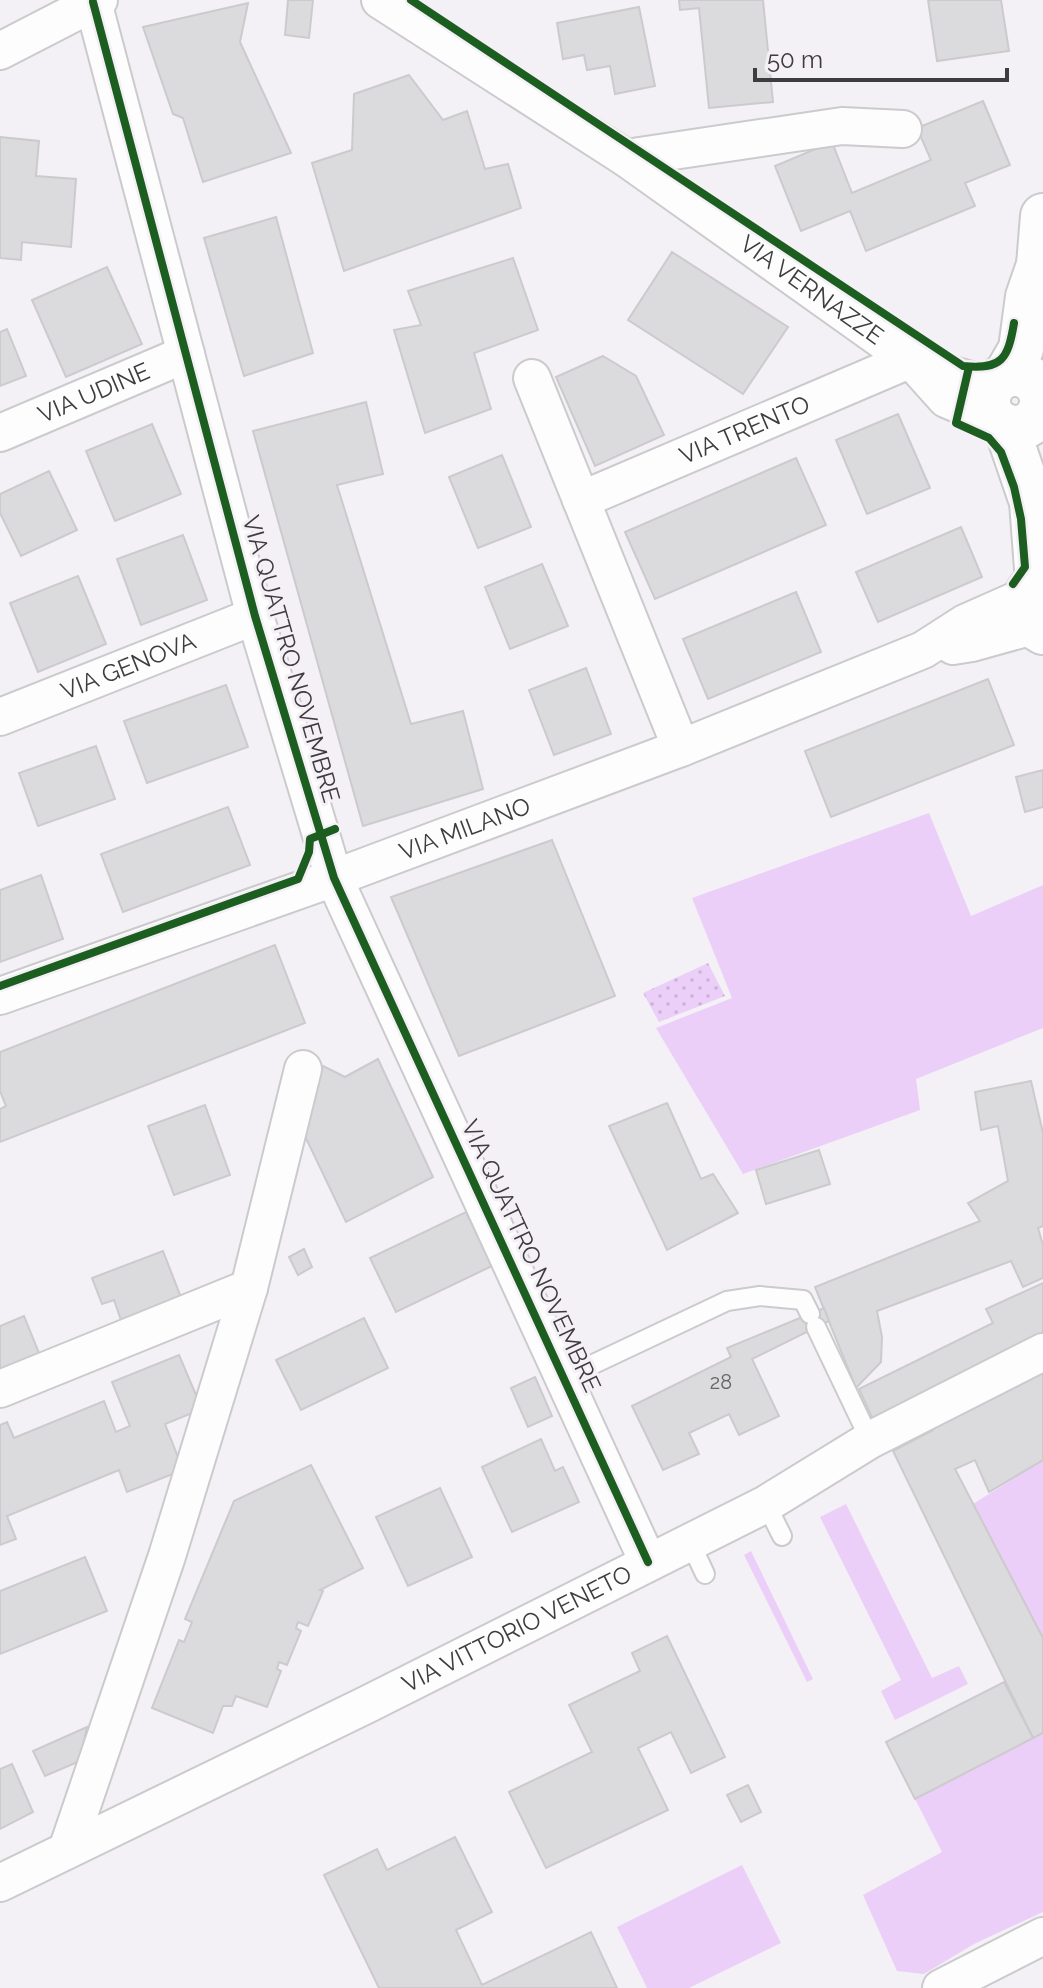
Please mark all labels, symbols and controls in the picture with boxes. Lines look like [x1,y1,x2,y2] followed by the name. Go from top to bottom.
[755,32,1007,82] scale bar
[767,45,823,74] text: 50 m
[734,229,889,350] street label: VIA VERNAZZE
[34,356,154,429] street label: VIA UDINE
[675,389,814,470] street label: VIA TRENTO
[237,512,346,806] street label: VIA QUATTRO NOVEMBRE
[56,626,200,705] street label: VIA GENOVA
[395,791,534,866] street label: VIA MILANO
[456,1115,607,1397] street label: VIA QUATTRO NOVEMBRE
[710,1370,732,1394] house number: 28
[397,1559,636,1698] street label: VIA VITTORIO VENETO

